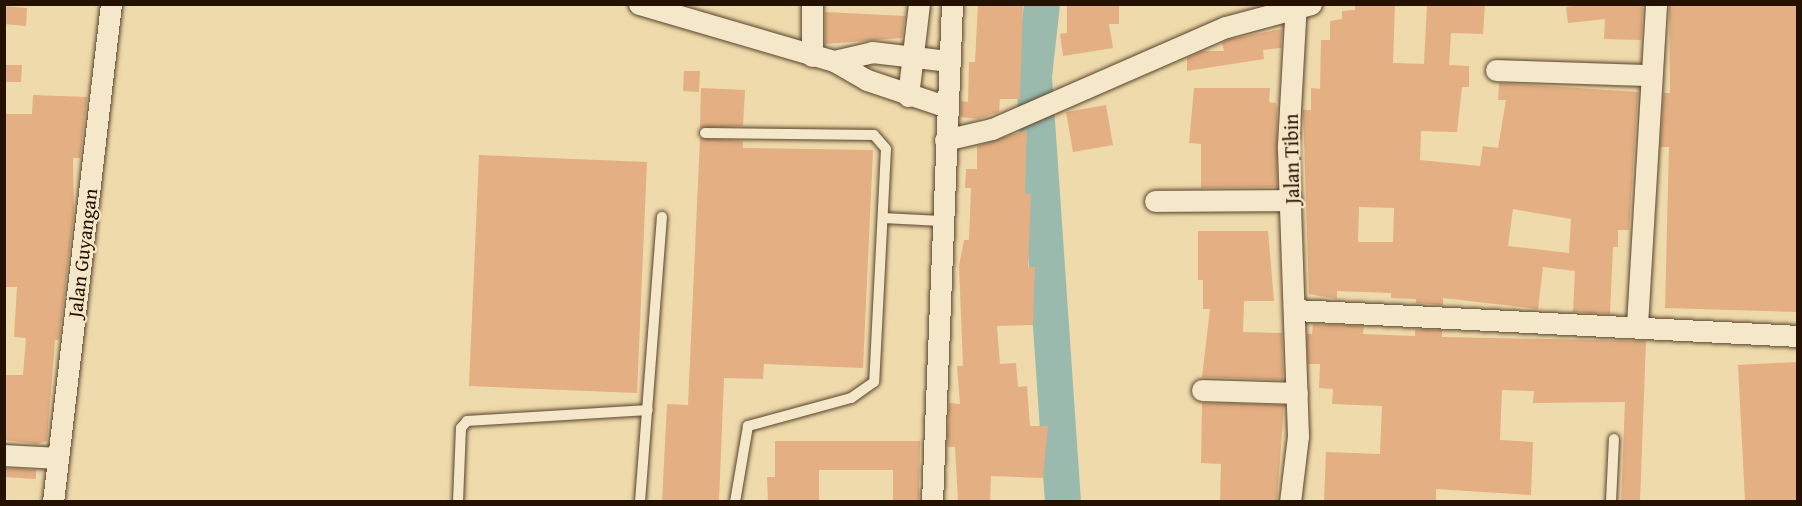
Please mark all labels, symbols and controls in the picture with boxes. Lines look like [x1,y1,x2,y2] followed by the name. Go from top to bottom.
[1278,114,1304,204] street label: Jalan Tibin
[62,187,102,319] street label: Jalan Guyangan

